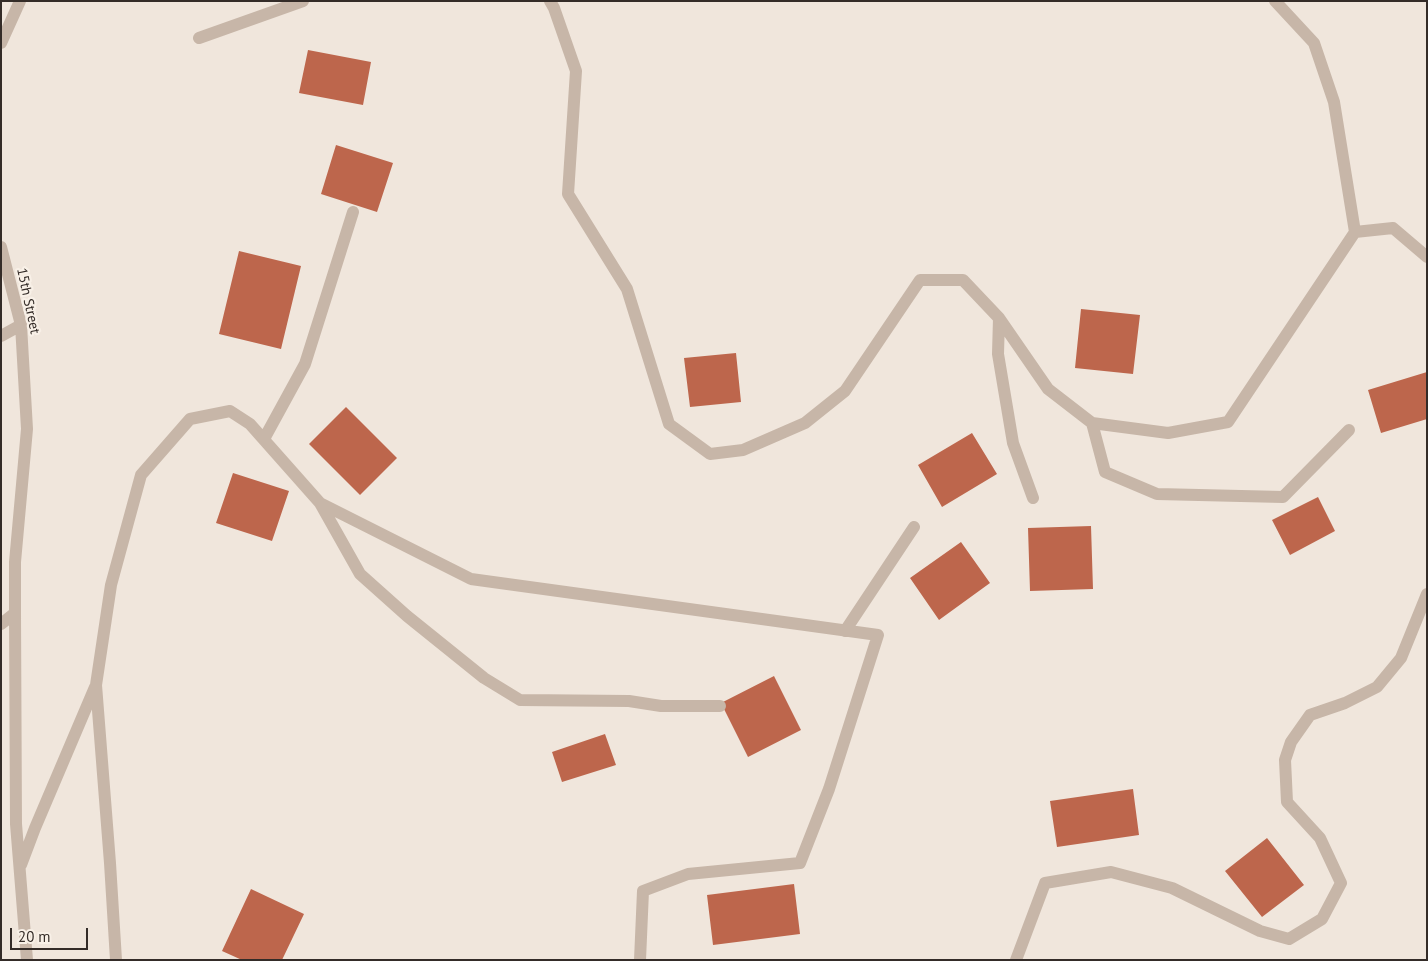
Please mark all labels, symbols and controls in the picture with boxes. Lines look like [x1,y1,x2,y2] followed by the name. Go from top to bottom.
[13,266,43,336] street label: 15th Street
[12,918,90,950] scale bar
[18,927,51,946] text: 20 m

